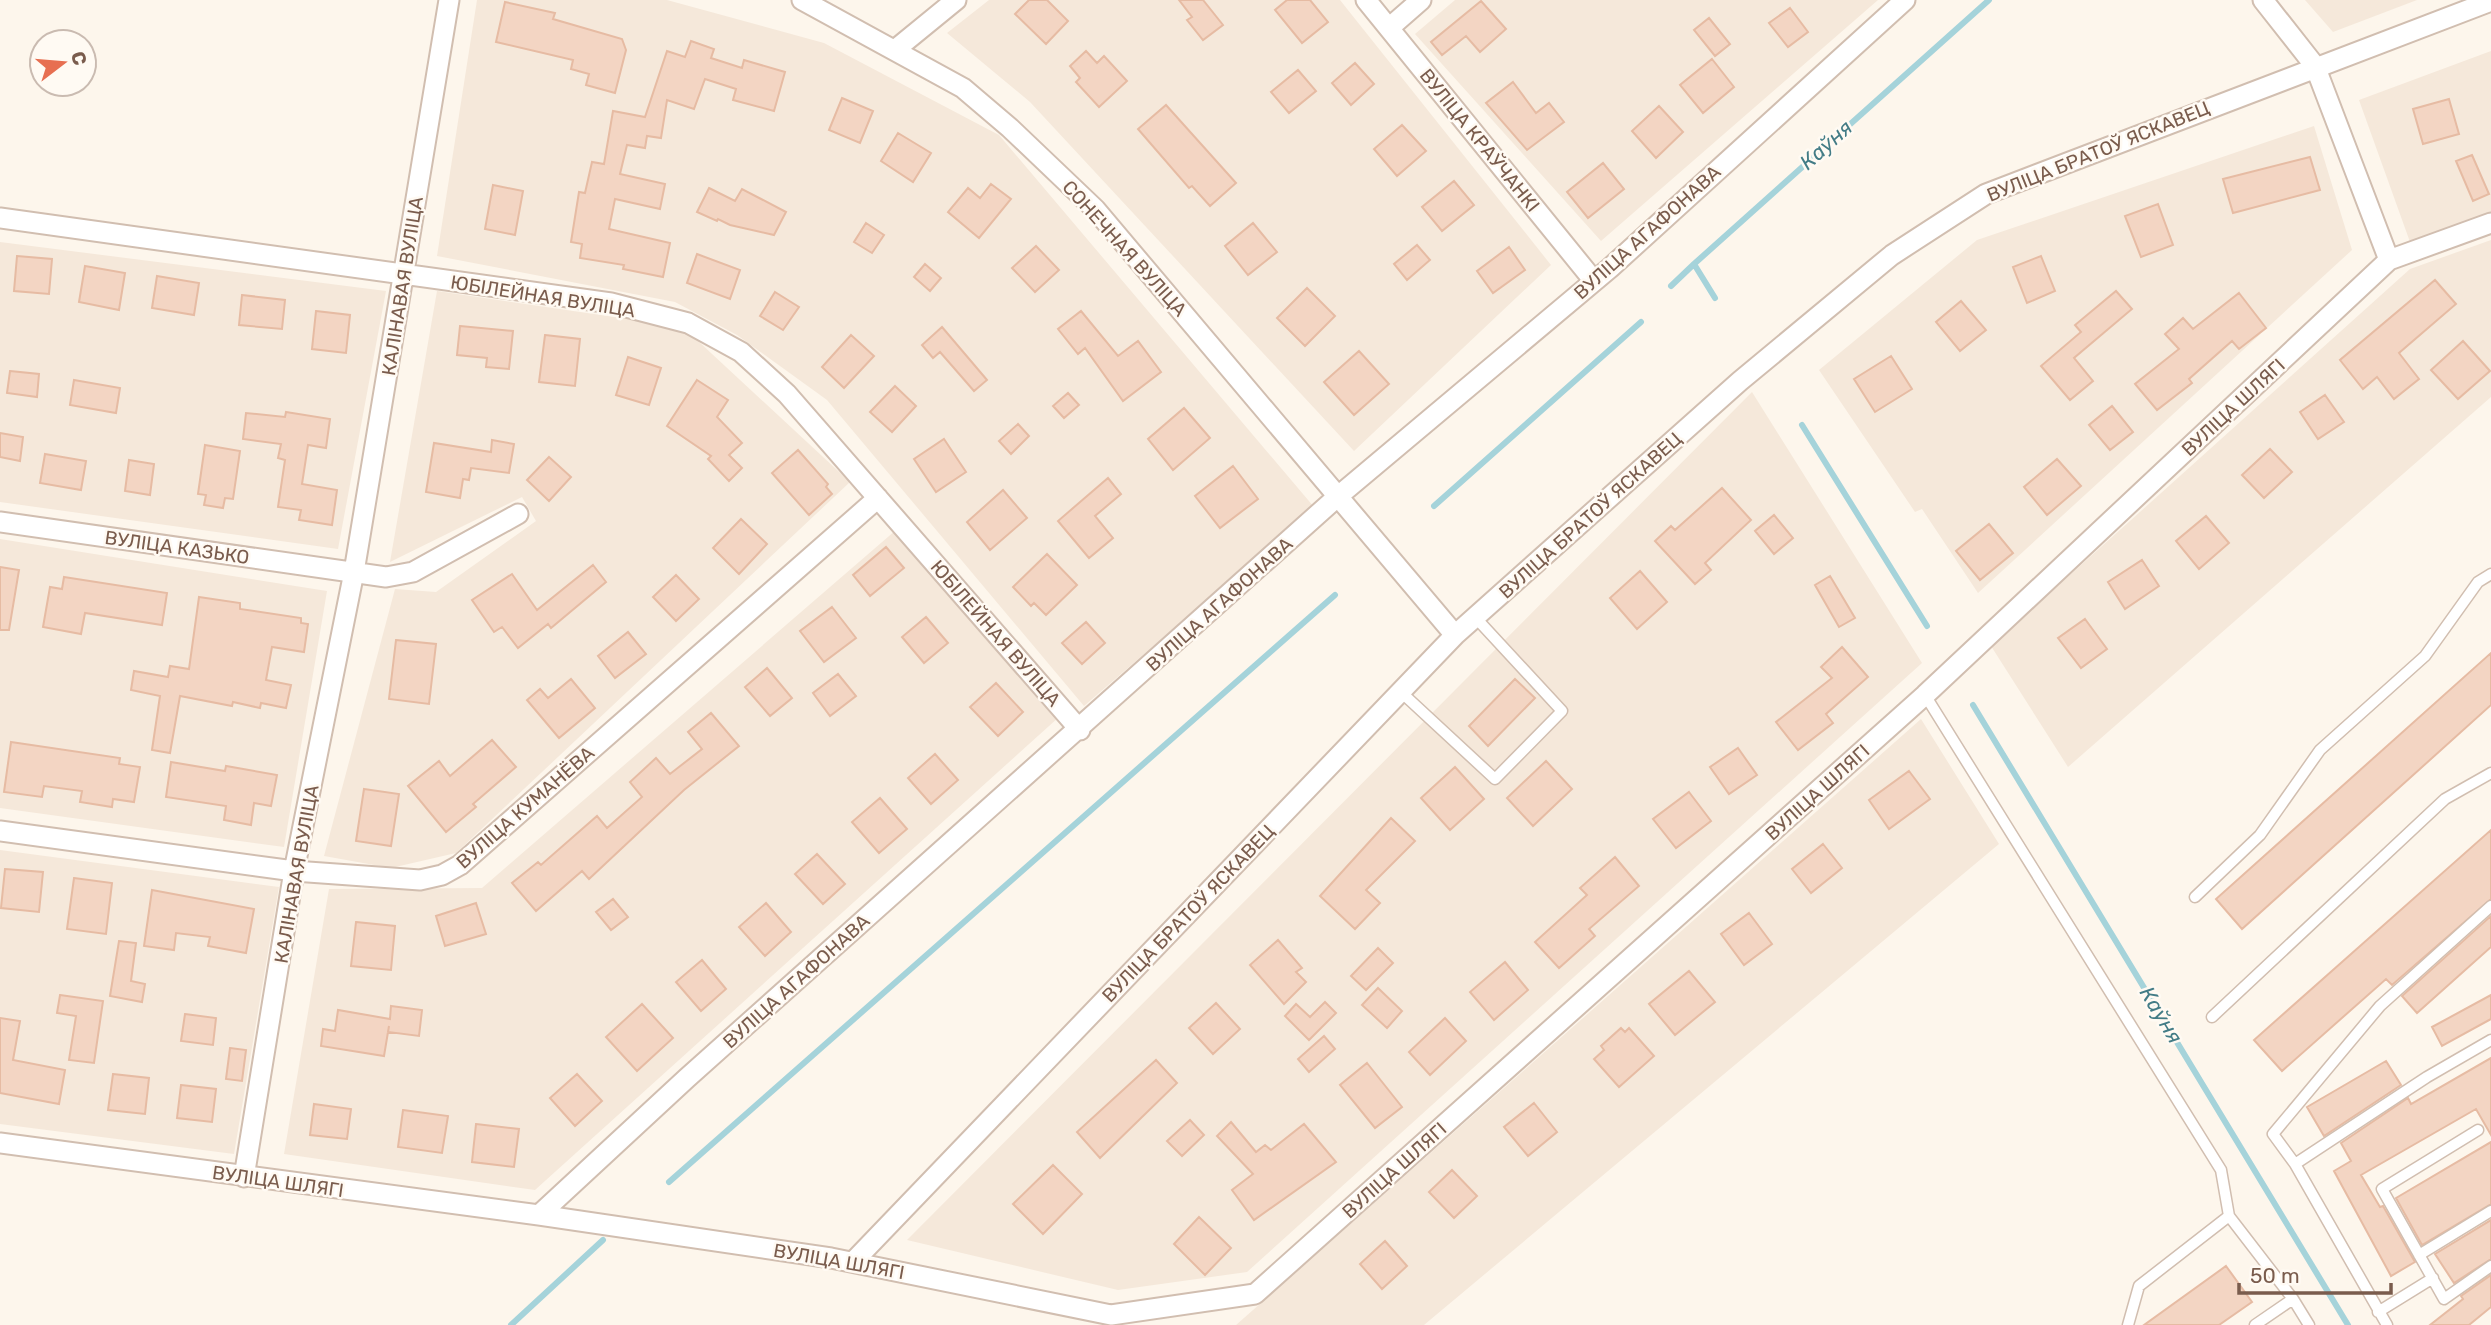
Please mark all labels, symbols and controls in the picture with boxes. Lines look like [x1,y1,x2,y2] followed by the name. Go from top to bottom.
[28,28,98,98] north arrow
[66,49,92,68] text: С
[1415,64,1544,217] street label: ВУЛІЦА КРАЎЧАНКІ
[1984,96,2213,207] street label: ВУЛІЦА БРАТОЎ ЯСКАВЕЦ
[1794,115,1857,175] water label: Каўня
[1569,160,1726,304] street label: ВУЛІЦА АГАФОНАВА
[1058,176,1192,321] street label: СОНЕЧНАЯ ВУЛІЦА
[377,195,428,377] street label: КАЛІНАВАЯ ВУЛІЦА
[449,271,637,322] street label: ЮБІЛЕЙНАЯ ВУЛІЦА
[2177,354,2290,461] street label: ВУЛІЦА ШЛЯГІ
[1494,427,1687,604] street label: ВУЛІЦА БРАТОЎ ЯСКАВЕЦ
[103,526,251,569] street label: ВУЛІЦА КАЗЬКО
[1141,532,1298,676] street label: ВУЛІЦА АГАФОНАВА
[926,555,1066,711] street label: ЮБІЛЕЙНАЯ ВУЛІЦА
[1760,740,1874,845] street label: ВУЛІЦА ШЛЯГІ
[452,741,599,873] street label: ВУЛІЦА КУМАНЁВА
[269,783,324,965] street label: КАЛІНАВАЯ ВУЛІЦА
[1097,820,1279,1007] street label: ВУЛІЦА БРАТОЎ ЯСКАВЕЦ
[718,909,875,1053] street label: ВУЛІЦА АГАФОНАВА
[2135,982,2188,1048] water label: Каўня
[1337,1118,1451,1223] street label: ВУЛІЦА ШЛЯГІ
[211,1161,345,1202] street label: ВУЛІЦА ШЛЯГІ
[772,1239,906,1284] street label: ВУЛІЦА ШЛЯГІ
[2239,1252,2391,1296] scale bar
[2250,1263,2300,1288] text: 50 m

